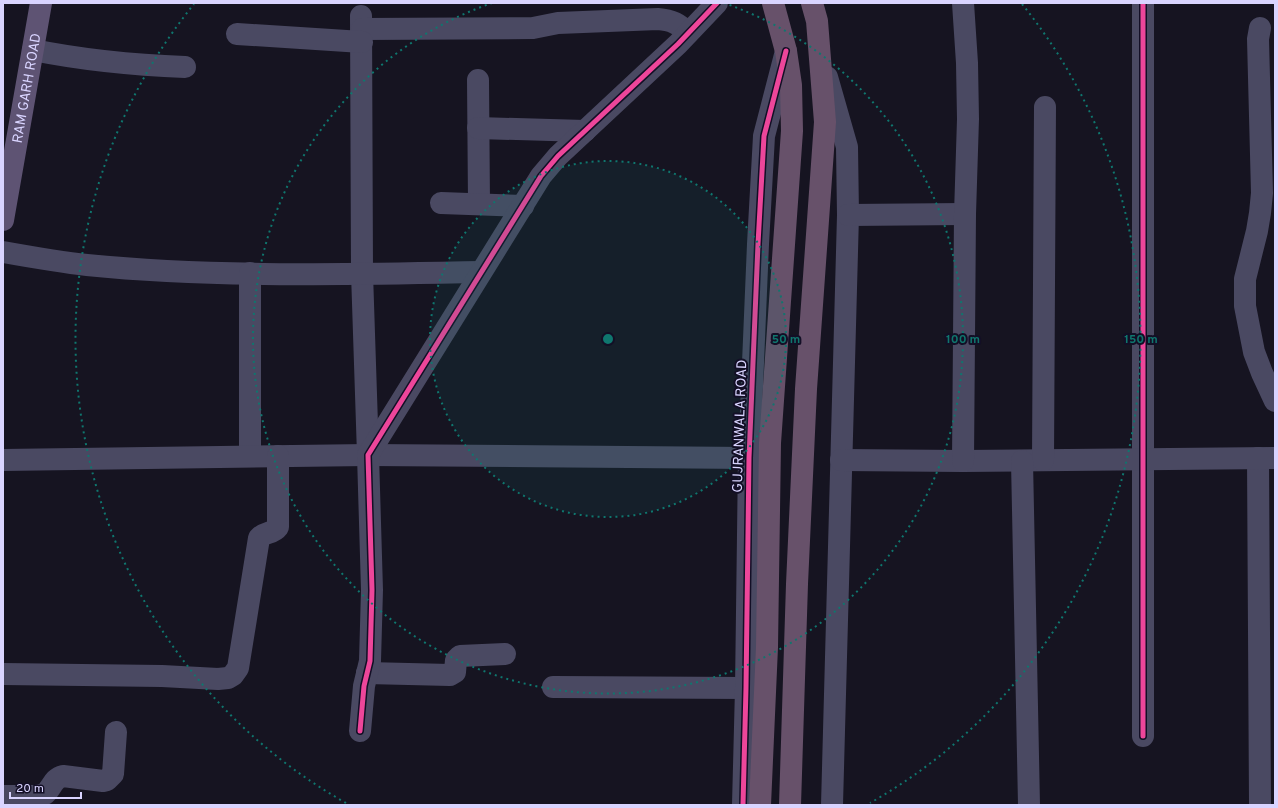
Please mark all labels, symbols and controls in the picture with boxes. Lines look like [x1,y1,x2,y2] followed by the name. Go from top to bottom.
[10,32,46,145] street label: RAM GARH ROAD
[601,332,615,346] centre of rings
[772,332,800,348] text: 50 m
[946,332,980,348] text: 100 m
[1124,332,1158,348] text: 150 m
[730,359,751,493] street label: GUJRANWALA ROAD
[10,774,81,800] scale bar
[16,781,44,797] text: 20 m

